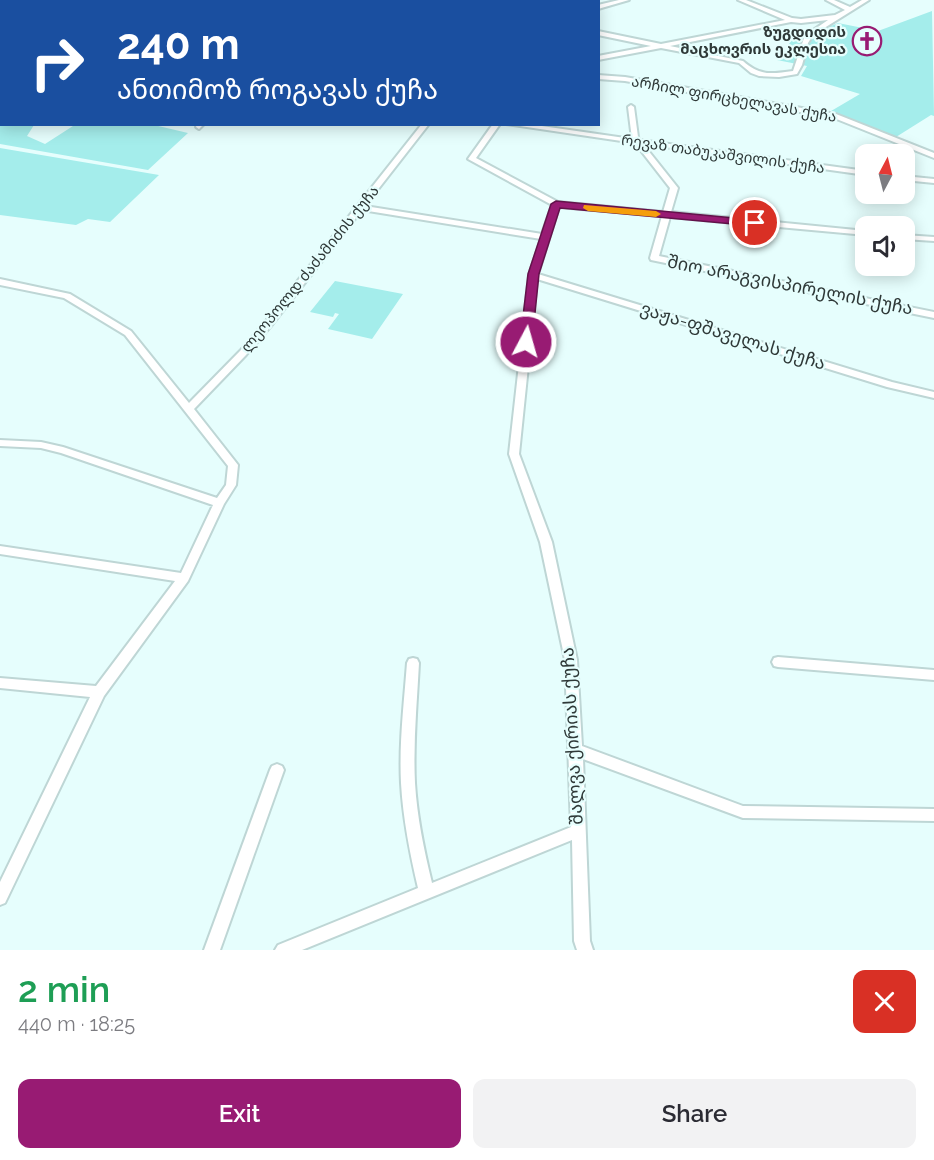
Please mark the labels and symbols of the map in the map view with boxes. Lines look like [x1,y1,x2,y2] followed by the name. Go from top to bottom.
[680,23,846,58] place label: ზუგდიდის მაცხოვრის ეკლესია
[851,25,883,57] church icon: ზუგდიდის მაცხოვრის ეკლესია
[630,72,838,126] street label: არჩილ ფირცხელავას ქუჩა
[620,131,826,177] street label: რევაზ თაბუკაშვილის ქუჩა
[855,144,915,204] north arrow
[237,182,383,356] street label: ლეოპოლდ ძაძამიძის ქუჩა
[729,197,780,248] pin
[665,250,915,320] street label: შიო არაგვისპირელის ქუჩა
[638,297,828,375] street label: ვაჟა-ფშაველას ქუჩა
[494,310,558,374] position arrow
[556,647,588,825] street label: შალვა ქირიას ქუჩა

